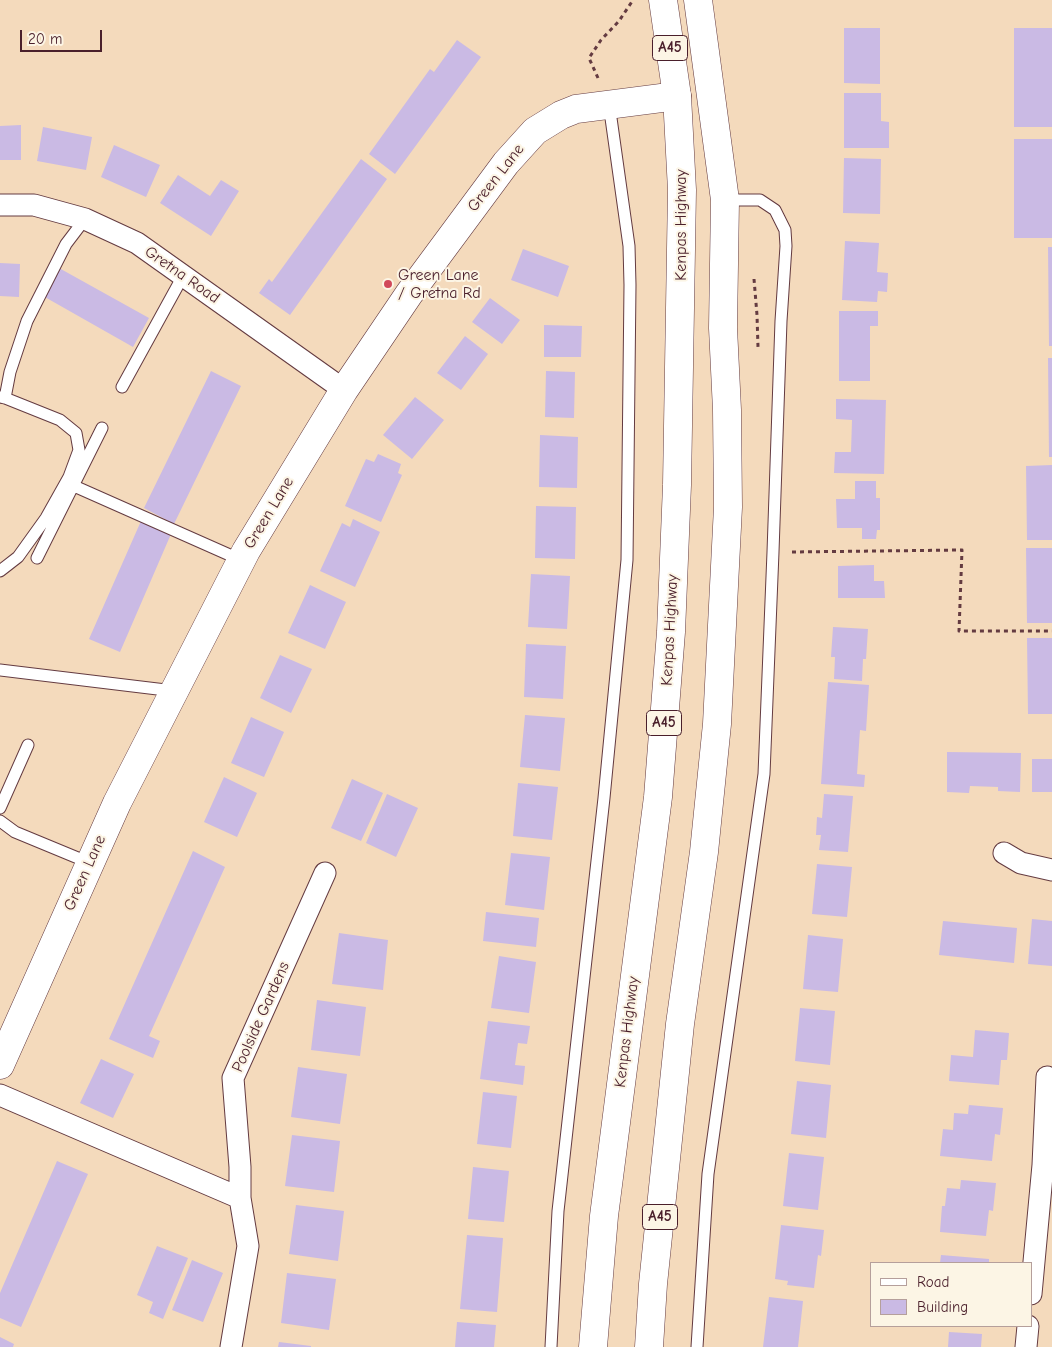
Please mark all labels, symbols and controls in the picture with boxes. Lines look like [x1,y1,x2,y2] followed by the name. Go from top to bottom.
[22,20,105,52] scale bar
[28,30,62,48] text: 20 m
[652,36,688,60] road number: A45
[464,140,528,216] street label: Green Lane
[671,169,691,281] street label: Kenpas Highway
[141,242,223,308] street label: Gretna Road
[398,265,481,303] place label: Green Lane / Gretna Rd
[382,278,394,290] marker: Green Lane / Gretna Rd
[240,474,298,552] street label: Green Lane
[657,574,683,686] street label: Kenpas Highway
[646,710,682,736] road number: A45
[60,832,110,914] street label: Green Lane
[228,959,294,1075] street label: Poolside Gardens
[611,975,643,1089] street label: Kenpas Highway
[642,1204,678,1230] road number: A45
[870,1262,1032,1327] legend
[917,1273,949,1291] text: Road
[917,1298,968,1316] text: Building

